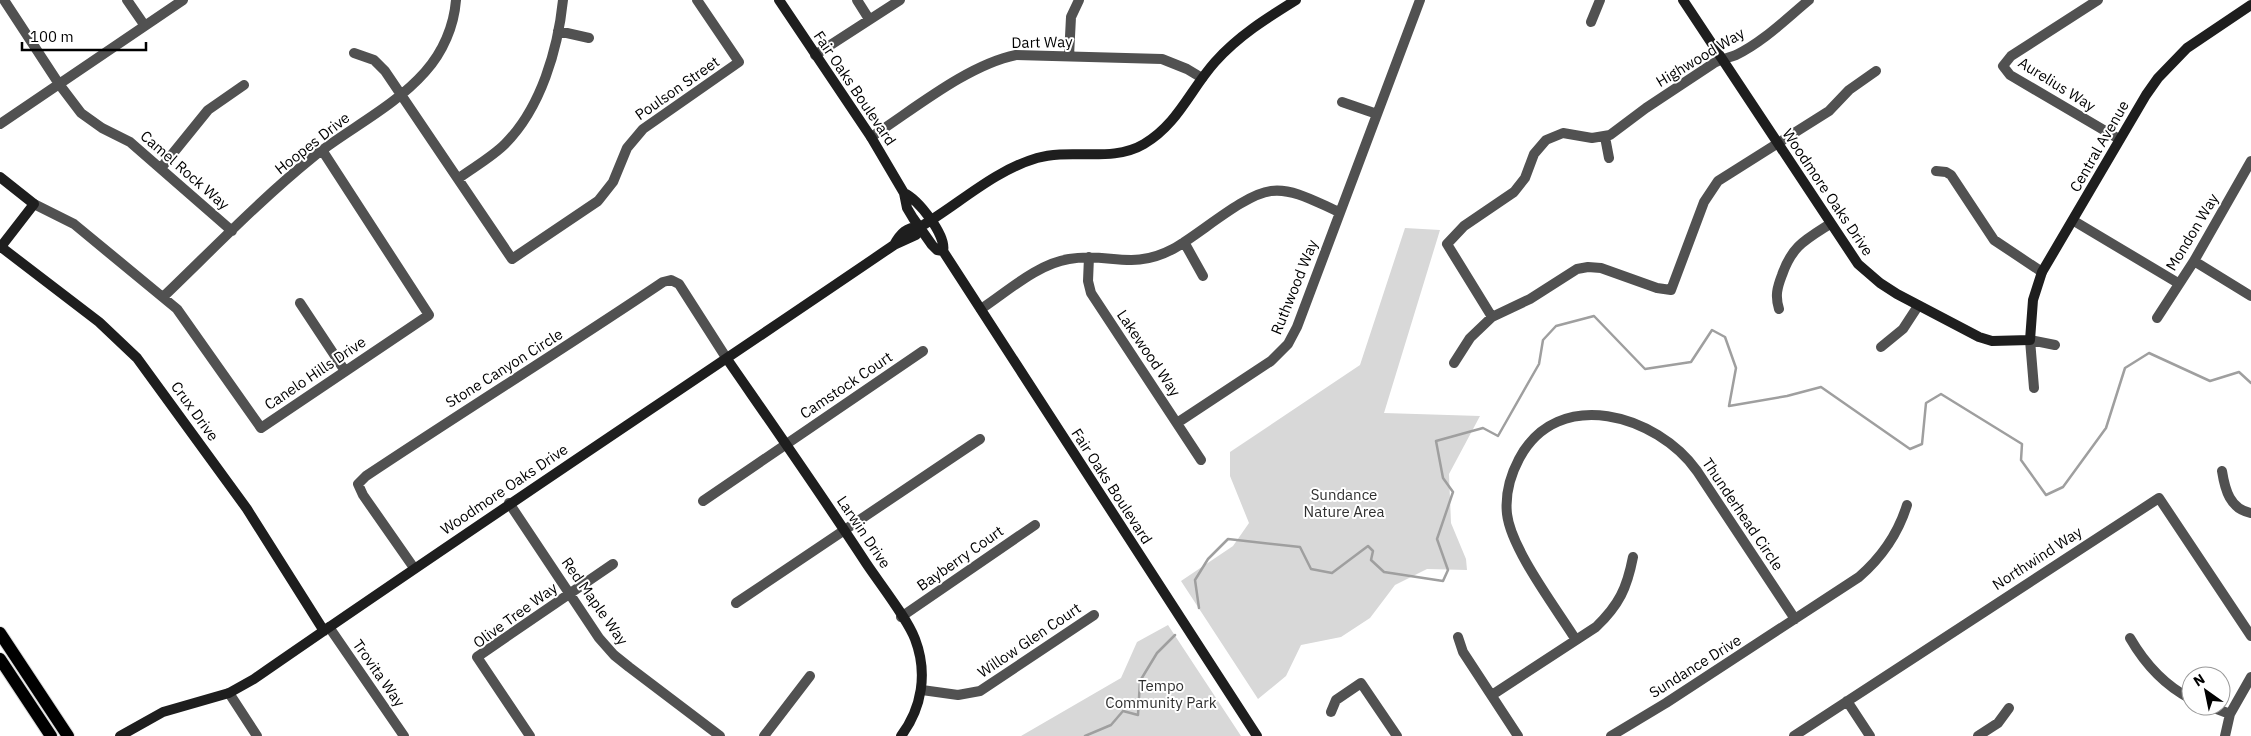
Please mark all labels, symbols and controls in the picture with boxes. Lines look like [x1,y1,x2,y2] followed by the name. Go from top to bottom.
[22,20,146,52] scale bar
[1652,23,1748,91] street label: Highwood Way
[30,27,74,46] text: 100 m
[810,27,900,149] street label: Fair Oaks Boulevard
[1011,32,1073,52] street label: Dart Way
[631,52,723,124] street label: Poulson Street
[2015,53,2100,116] street label: Aurelius Way
[2065,97,2133,195] street label: Central Avenue
[271,108,353,178] street label: Hoopes Drive
[1778,125,1878,259] street label: Woodmore Oaks Drive
[137,126,234,214] street label: Camel Rock Way
[2161,189,2223,274] street label: Mondon Way
[1266,236,1322,337] street label: Ruthwood Way
[1113,306,1185,400] street label: Lakewood Way
[442,324,566,412] street label: Stone Canyon Circle
[261,332,369,414] street label: Canelo Hills Drive
[796,347,896,423] street label: Camstock Court
[167,377,223,445] street label: Crux Drive
[1068,425,1156,547] street label: Fair Oaks Boulevard
[437,439,571,539] street label: Woodmore Oaks Drive
[1698,454,1788,574] street label: Thunderhead Circle
[1304,485,1384,521] park label: Sundance Nature Area
[833,492,895,572] street label: Larwin Drive
[913,521,1007,595] street label: Bayberry Court
[1989,522,2086,594] street label: Northwind Way
[558,553,633,649] street label: Red Maple Way
[469,578,561,652] street label: Olive Tree Way
[974,598,1084,682] street label: Willow Glen Court
[1645,630,1745,702] street label: Sundance Drive
[349,636,410,711] street label: Trovita Way
[2181,666,2231,716] north arrow
[2190,670,2208,690] text: N
[1105,676,1217,712] park label: Tempo Community Park

